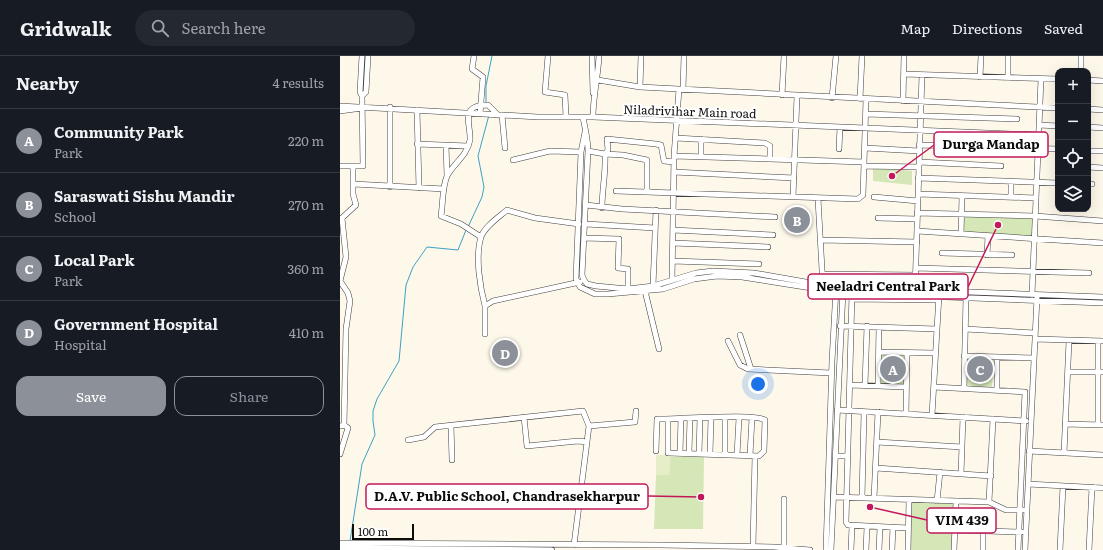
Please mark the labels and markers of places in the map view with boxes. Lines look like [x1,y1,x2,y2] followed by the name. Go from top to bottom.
[934,132,1048,157] callout: Durga Mandap
[784,205,810,235] pin: B
[808,274,968,299] callout: Neeladri Central Park
[492,338,518,368] pin: D
[880,354,906,384] pin: A
[967,354,993,384] pin: C
[366,484,648,509] callout: D.A.V. Public School, Chandrasekharpur
[927,508,996,533] callout: VIM 439

